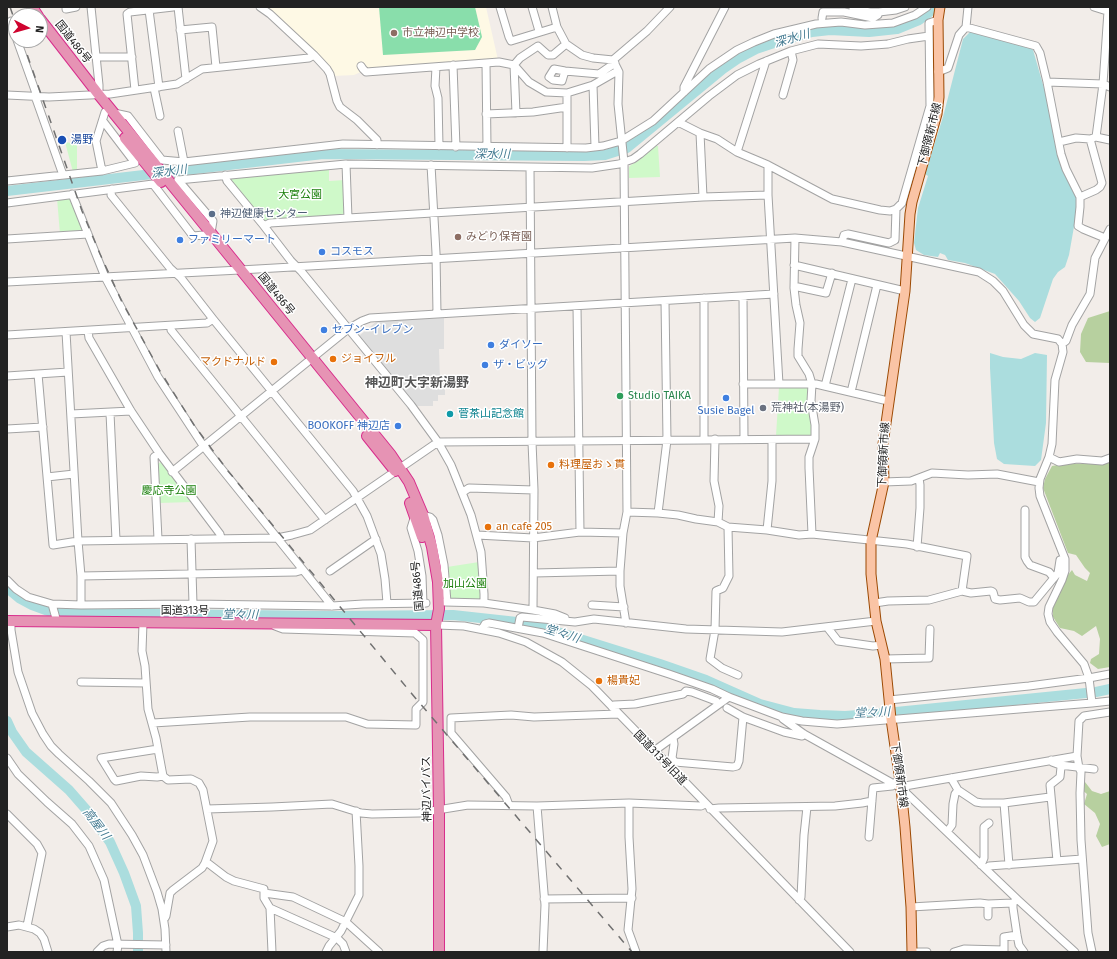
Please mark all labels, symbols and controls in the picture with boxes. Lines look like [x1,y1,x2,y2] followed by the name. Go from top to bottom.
[8,8,48,48] north arrow
[52,18,94,66] street label: 国道486号
[33,25,46,34] text: N
[402,26,479,40] place label: 市立神辺中学校
[773,27,811,51] water label: 深水川
[389,28,399,38] marker: 市立神辺中学校
[916,101,944,169] street label: 下御領新市線
[71,133,93,147] place label: 湯野
[56,134,68,146] marker: 湯野
[474,148,510,162] water label: 深水川
[150,163,188,181] water label: 深水川
[278,188,322,202] park label: 大宮公園
[220,207,308,221] place label: 神辺健康センター
[207,209,217,219] marker: 神辺健康センター
[466,230,532,244] place label: みどり保育園
[453,232,463,242] marker: みどり保育園
[188,233,276,247] place label: ファミリーマート
[175,235,185,245] marker: ファミリーマート
[330,245,374,259] place label: コスモス
[317,247,327,257] marker: コスモス
[255,270,297,318] street label: 国道486号
[332,323,413,337] place label: セブン-イレブン
[319,325,329,335] marker: セブン-イレブン
[499,338,543,352] place label: ダイソー
[486,340,496,350] marker: ダイソー
[341,352,396,366] place label: ジョイフル
[328,354,338,364] marker: ジョイフル
[200,355,266,369] place label: マクドナルド
[269,357,279,367] marker: マクドナルド
[493,358,548,372] place label: ザ・ビッグ
[480,360,490,370] marker: ザ・ビッグ
[365,375,469,391] district label: 神辺町大字新湯野
[628,389,691,403] place label: Studio TAIKA
[615,391,625,401] marker: Studio TAIKA
[721,393,731,403] marker: Susie Bagel
[771,401,844,415] place label: 荒神社(本湯野)
[758,403,768,413] marker: 荒神社(本湯野)
[698,404,754,418] place label: Susie Bagel
[458,407,524,421] place label: 菅茶山記念館
[445,409,455,419] marker: 菅茶山記念館
[307,419,390,433] place label: BOOKOFF 神辺店
[393,421,403,431] marker: BOOKOFF 神辺店
[876,422,892,488] street label: 下御領新市線
[559,458,625,472] place label: 料理屋おゝ貫
[546,460,556,470] marker: 料理屋おゝ貫
[142,484,196,498] park label: 慶応寺公園
[496,520,552,534] place label: an cafe 205
[483,522,493,532] marker: an cafe 205
[409,560,427,612] street label: 国道486号
[443,577,487,591] park label: 加山公園
[161,604,209,618] street label: 国道313号
[222,607,258,623] water label: 堂々川
[543,622,581,646] water label: 堂々川
[607,674,640,688] place label: 楊貴妃
[594,676,604,686] marker: 楊貴妃
[854,705,890,721] water label: 堂々川
[631,728,689,788] street label: 国道313号旧道
[888,741,910,809] street label: 下御領新市線
[420,756,434,822] street label: 神辺バイパス
[79,805,113,843] water label: 高屋川

